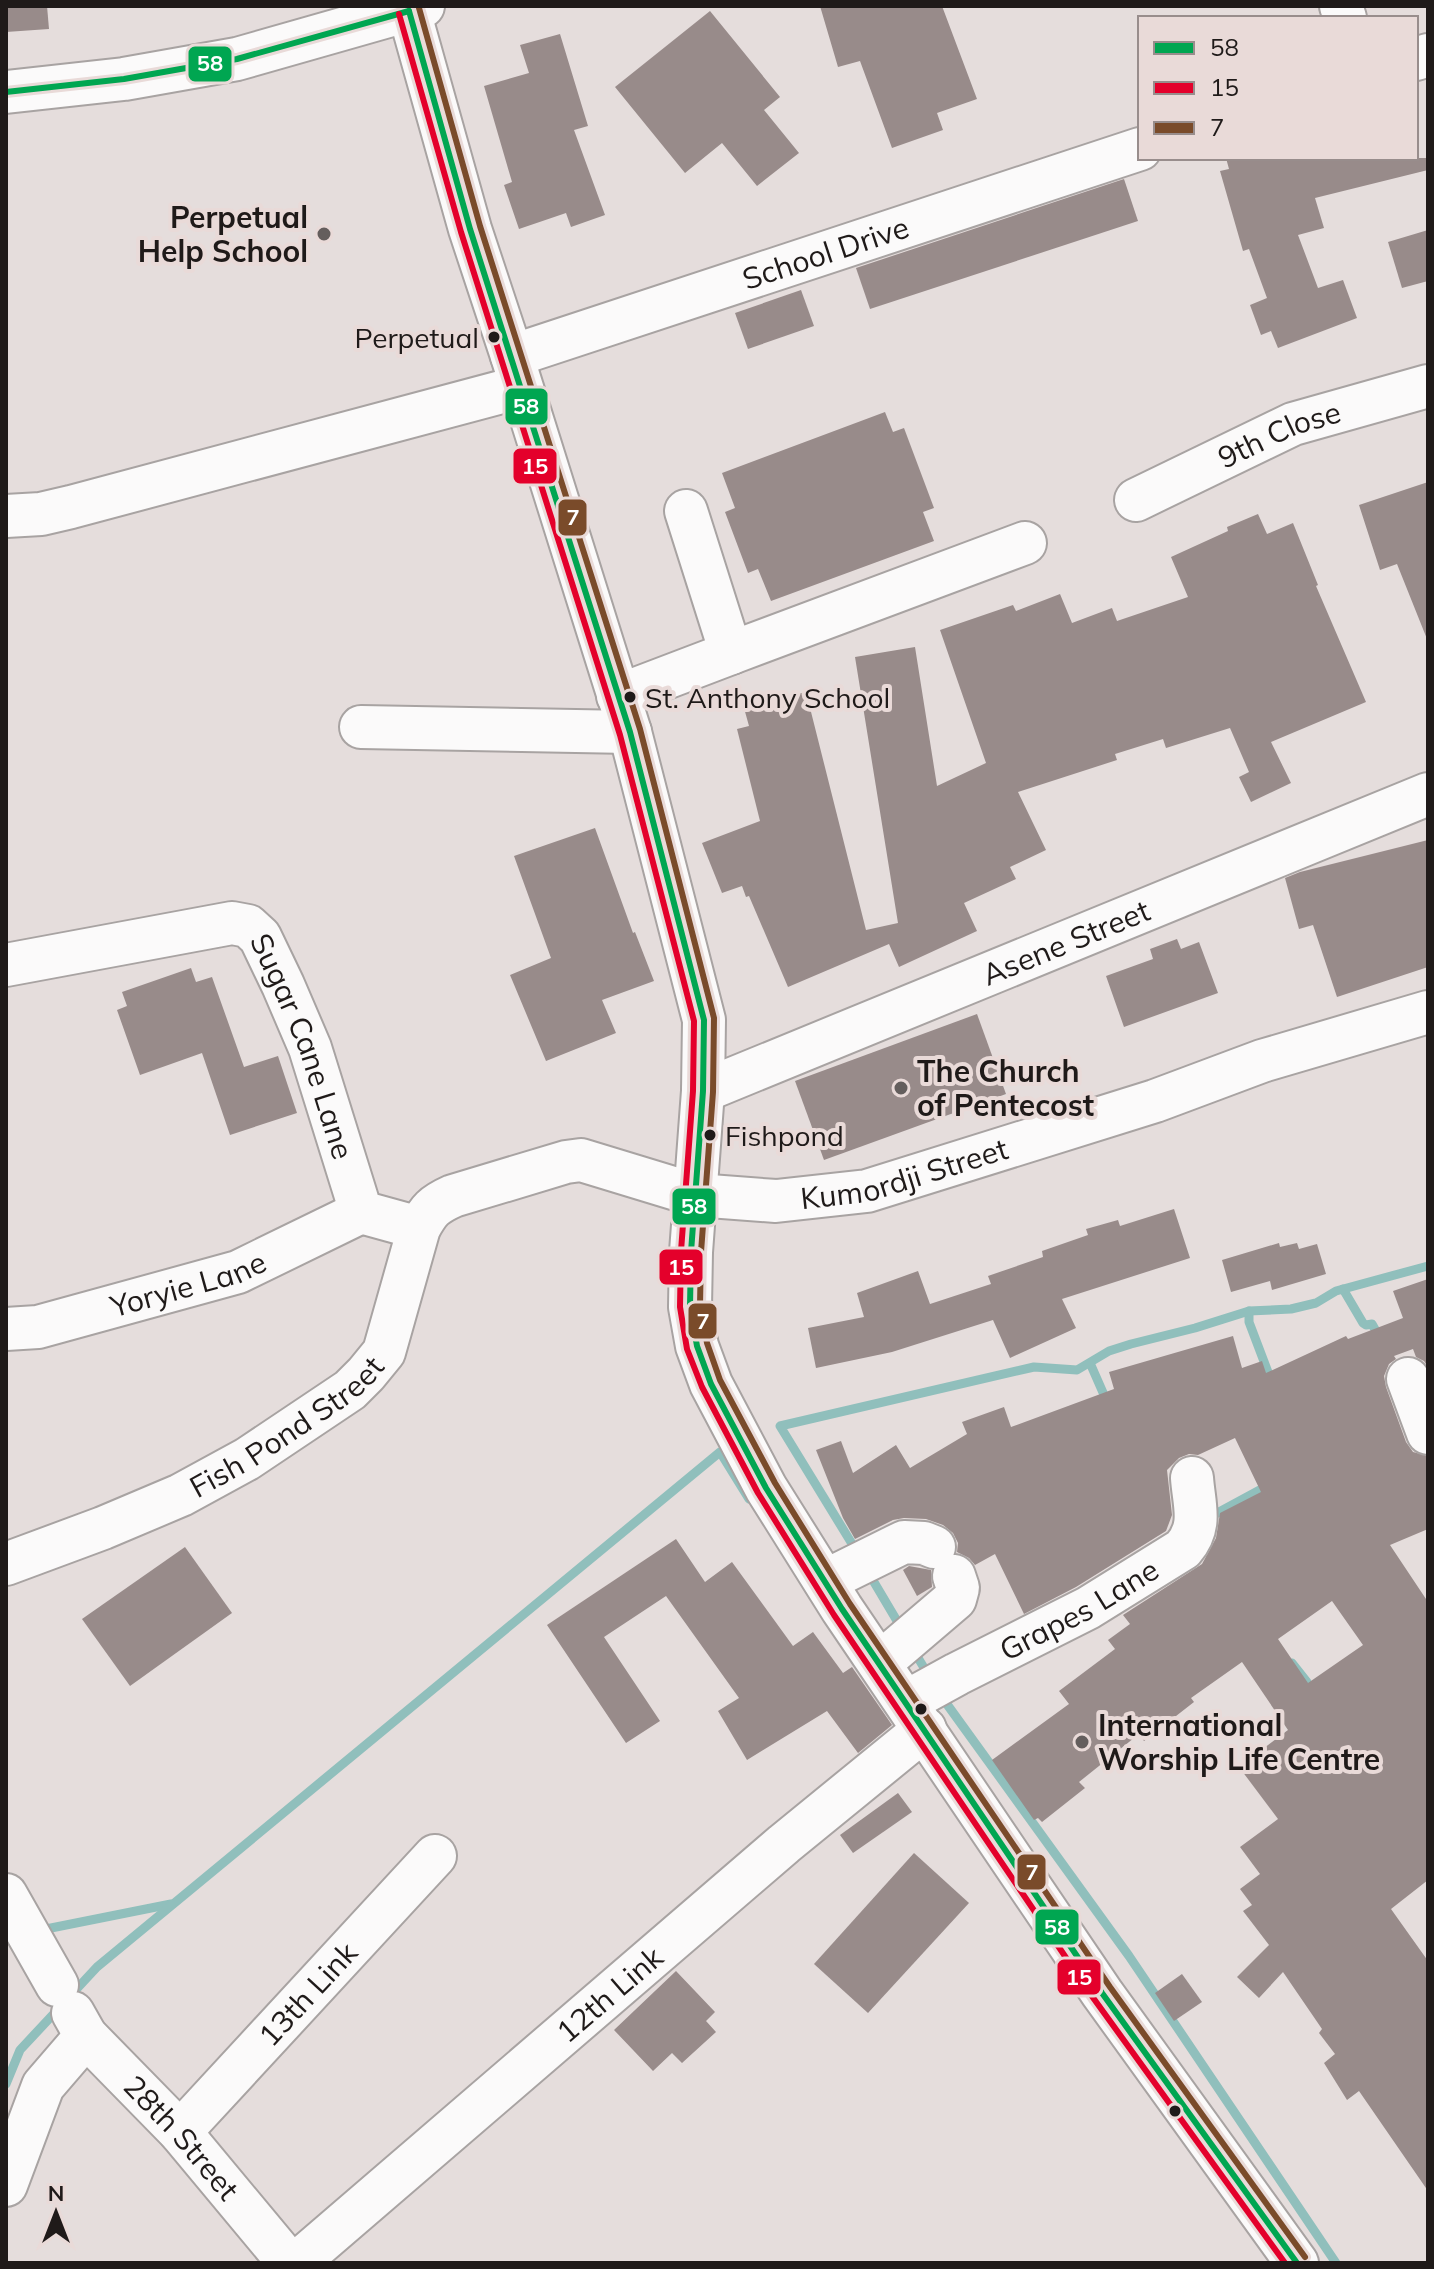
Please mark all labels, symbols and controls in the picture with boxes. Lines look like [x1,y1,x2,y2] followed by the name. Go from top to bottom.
[1138,16,1418,160] legend
[1210,32,1239,62] text: 58
[187,45,233,83] line badge: 58
[197,49,223,77] text: 58
[1210,72,1239,102] text: 15
[1210,112,1224,142] text: 7
[138,198,308,270] place label: Perpetual Help School
[737,208,913,298] street label: School Drive
[315,225,333,243] marker: Perpetual Help School
[355,320,479,355] place label: Perpetual
[486,329,502,345] marker: Perpetual
[504,387,549,426] line badge: 58
[513,392,539,420] text: 58
[1211,393,1345,477] street label: 9th Close
[512,447,558,485] line badge: 15
[522,452,548,480] text: 15
[557,498,588,537] line badge: 7
[566,503,580,531] text: 7
[645,680,890,715] place label: St. Anthony School
[622,689,638,705] marker: St. Anthony School
[976,891,1155,994] street label: Asene Street
[242,927,362,1164] street label: Sugar Cane Lane
[917,1052,1094,1124] place label: The Church of Pentecost
[892,1079,910,1097] marker: The Church of Pentecost
[725,1118,844,1153] place label: Fishpond
[702,1127,718,1143] marker: Fishpond
[798,1129,1012,1217] street label: Kumordji Street
[671,1187,717,1226] line badge: 58
[681,1192,707,1220] text: 58
[105,1242,272,1325] street label: Yoryie Lane
[658,1248,704,1286] line badge: 15
[668,1253,694,1281] text: 15
[687,1302,718,1340] line badge: 7
[696,1307,710,1335] text: 7
[183,1348,392,1506] street label: Fish Pond Street
[993,1550,1165,1669] street label: Grapes Lane
[913,1701,929,1717] unlabelled marker
[1098,1706,1380,1778] place label: International Worship Life Centre
[1073,1733,1091,1751] marker: International Worship Life Centre
[1016,1853,1047,1891] line badge: 7
[1025,1858,1039,1886] text: 7
[1034,1908,1080,1946] line badge: 58
[1044,1913,1070,1941] text: 58
[250,1933,366,2054] street label: 13th Link
[548,1938,671,2051] street label: 12th Link
[1056,1958,1102,1996] line badge: 15
[1066,1963,1092,1991] text: 15
[116,2067,247,2208] street label: 28th Street
[1167,2103,1183,2119] unlabelled marker
[16,2173,96,2253] north arrow
[48,2179,64,2207] text: N

